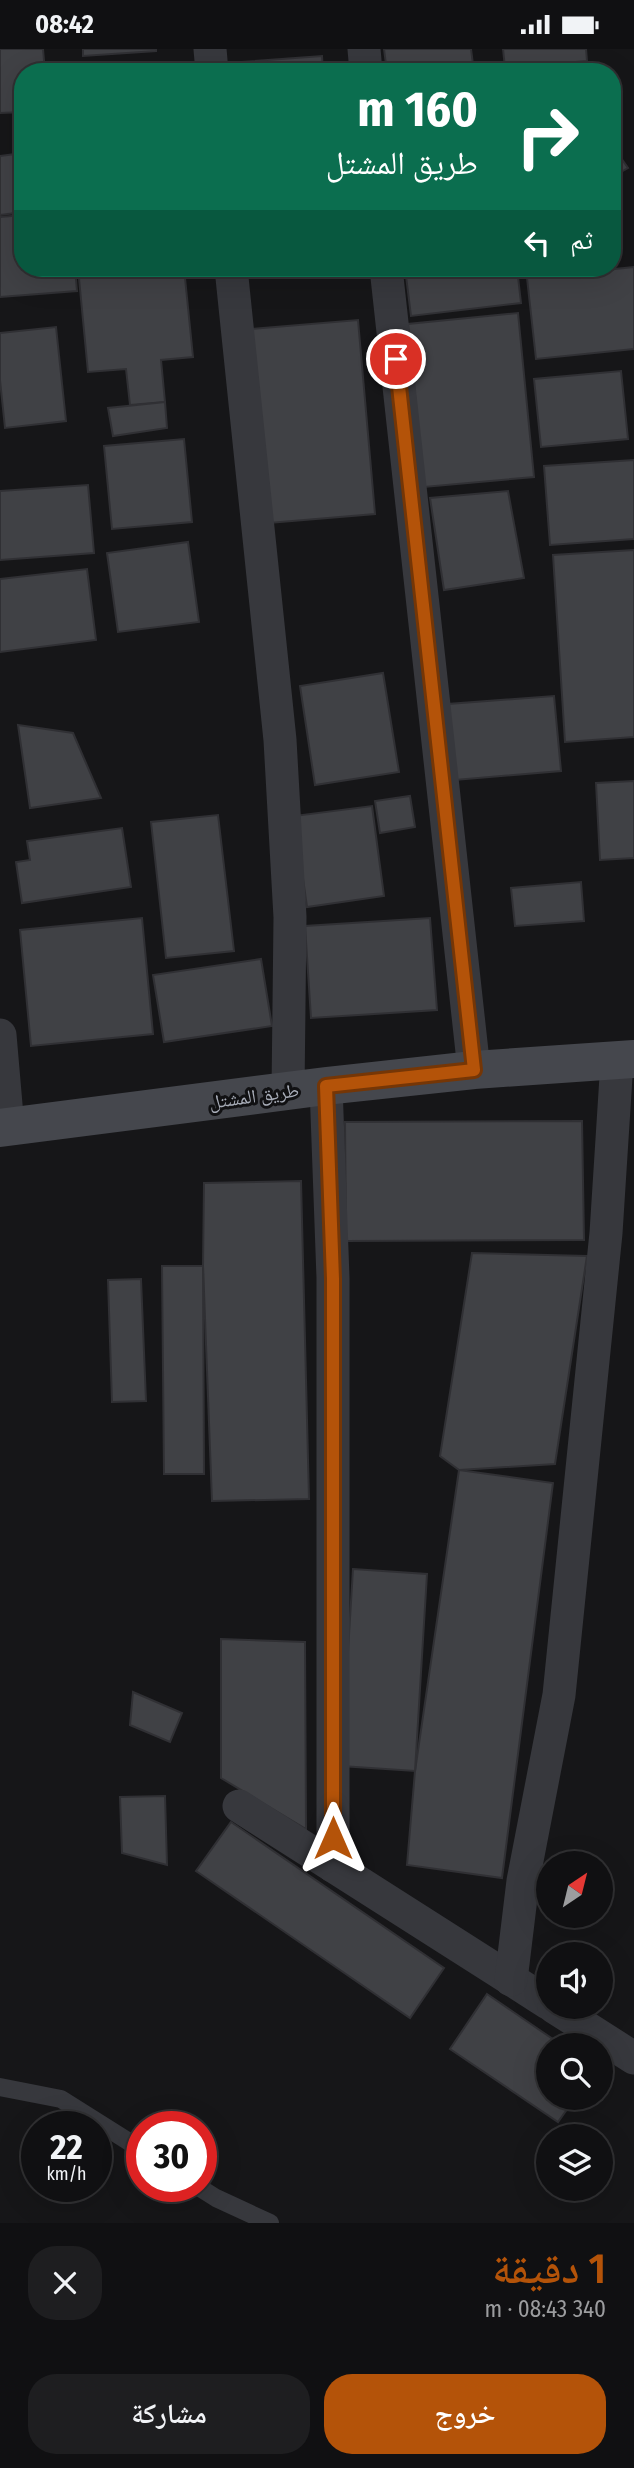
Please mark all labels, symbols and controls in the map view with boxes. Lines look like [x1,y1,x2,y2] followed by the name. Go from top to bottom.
[35,9,94,40] text: 08:42
[357,80,478,139] text: 160 m
[502,91,593,182] icon: right
[326,144,478,182] text: طريق المشتل
[518,224,556,262] icon: left
[570,225,593,256] text: ثم
[366,329,426,389] pin
[377,340,415,378] icon: arrive
[208,1078,300,1114] street label: طريق المشتل
[296,1801,370,1875] position arrow
[536,1851,612,1929] north arrow
[536,1851,613,2201] map controls
[536,1942,613,2019] button: sound
[536,2033,613,2110] button: search
[126,2111,217,2202] speed limit sign: 30
[536,2124,613,2201] button: layers
[50,2126,83,2168] text: 22
[46,2163,87,2185] text: km/h
[492,2244,606,2294] text: 1 دقيقة
[28,2246,102,2320] button: close
[484,2295,606,2323] text: 340 m · 08:43
[28,2374,310,2454] button: مشاركة
[324,2374,606,2454] button: خروج

